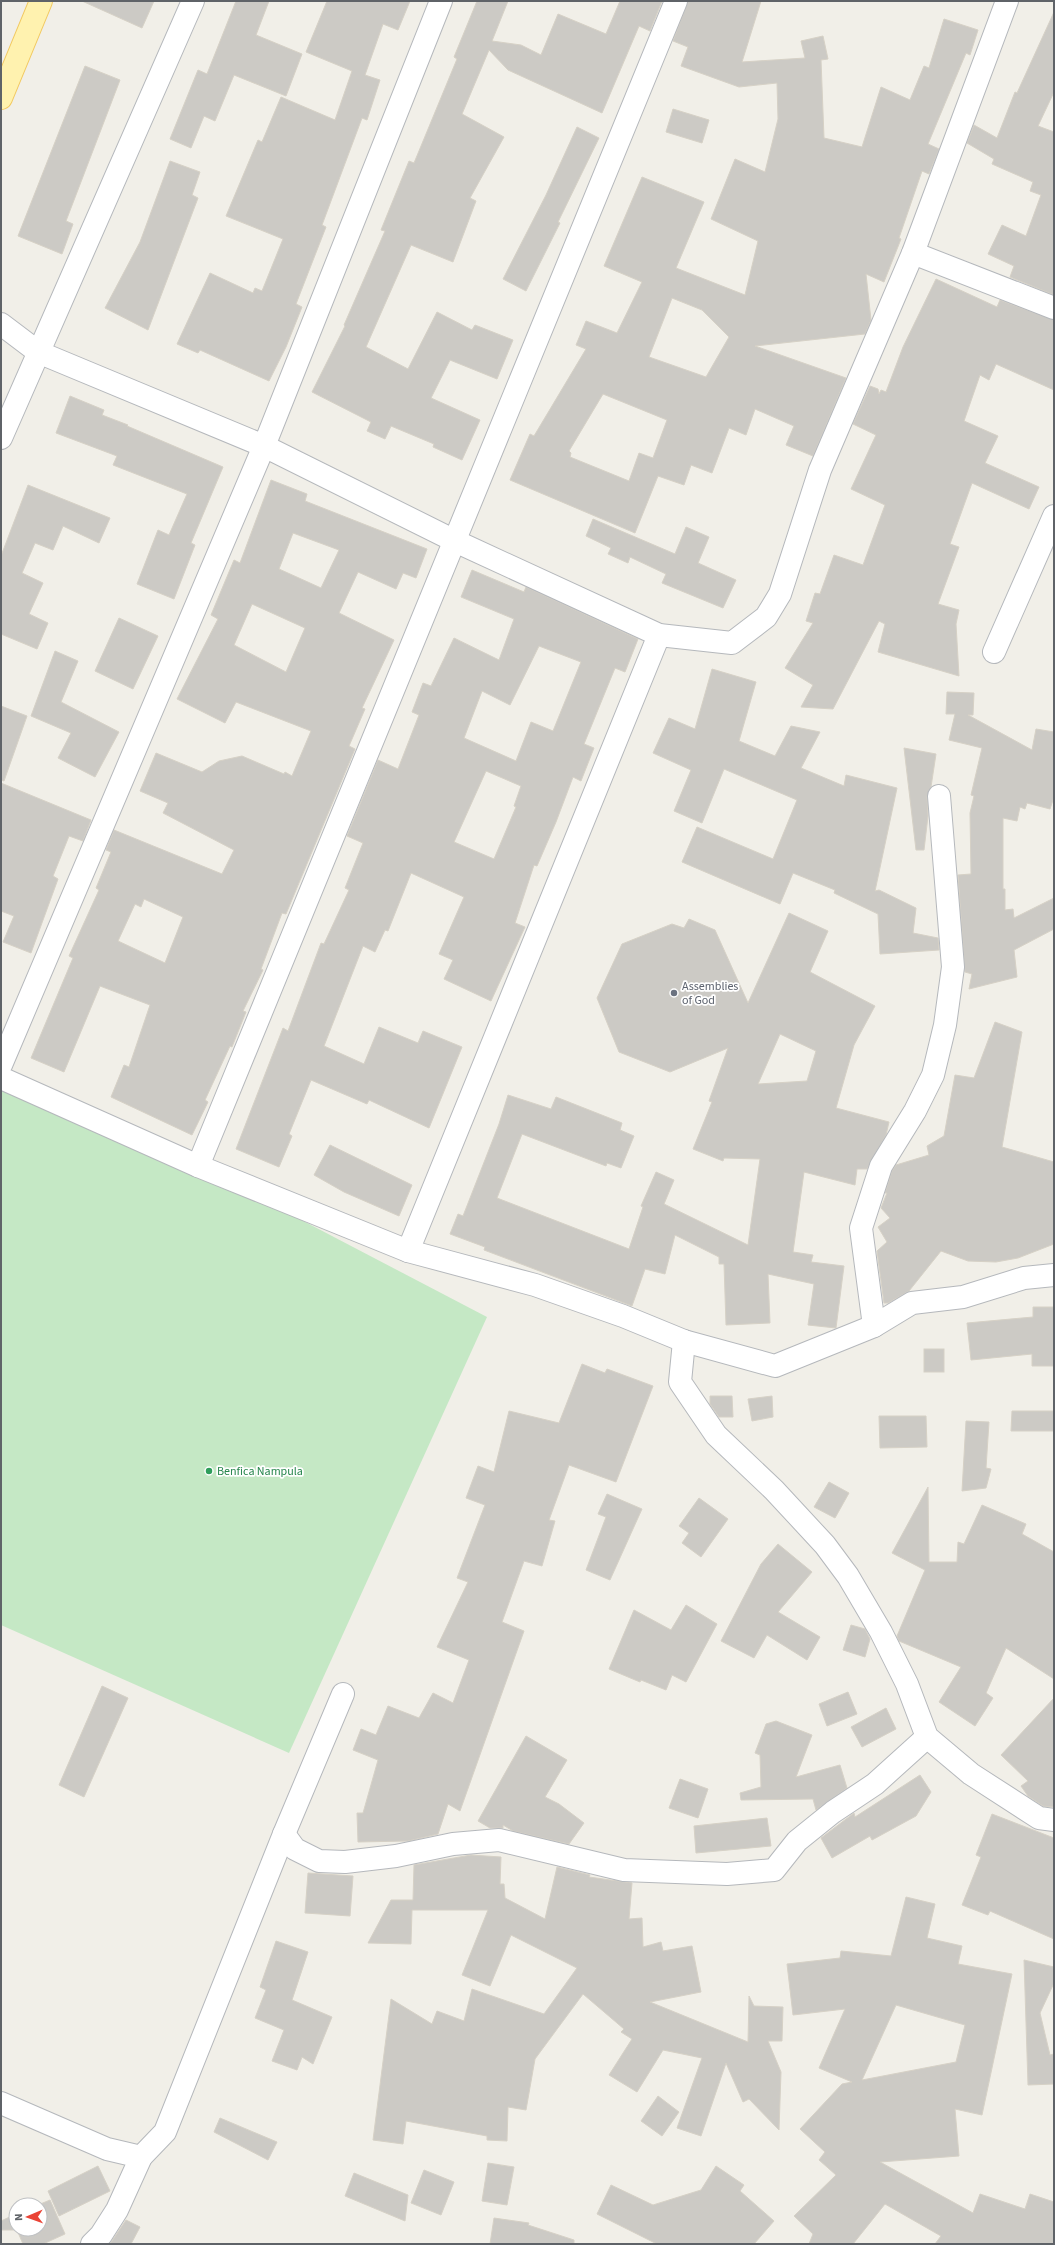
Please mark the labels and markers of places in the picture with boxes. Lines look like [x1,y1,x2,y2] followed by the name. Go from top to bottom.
[682,978,738,1009] place label: Assemblies of God
[669,988,679,998] marker: Assemblies of God
[217,1463,303,1480] place label: Benfica Nampula
[204,1466,214,1476] marker: Benfica Nampula

